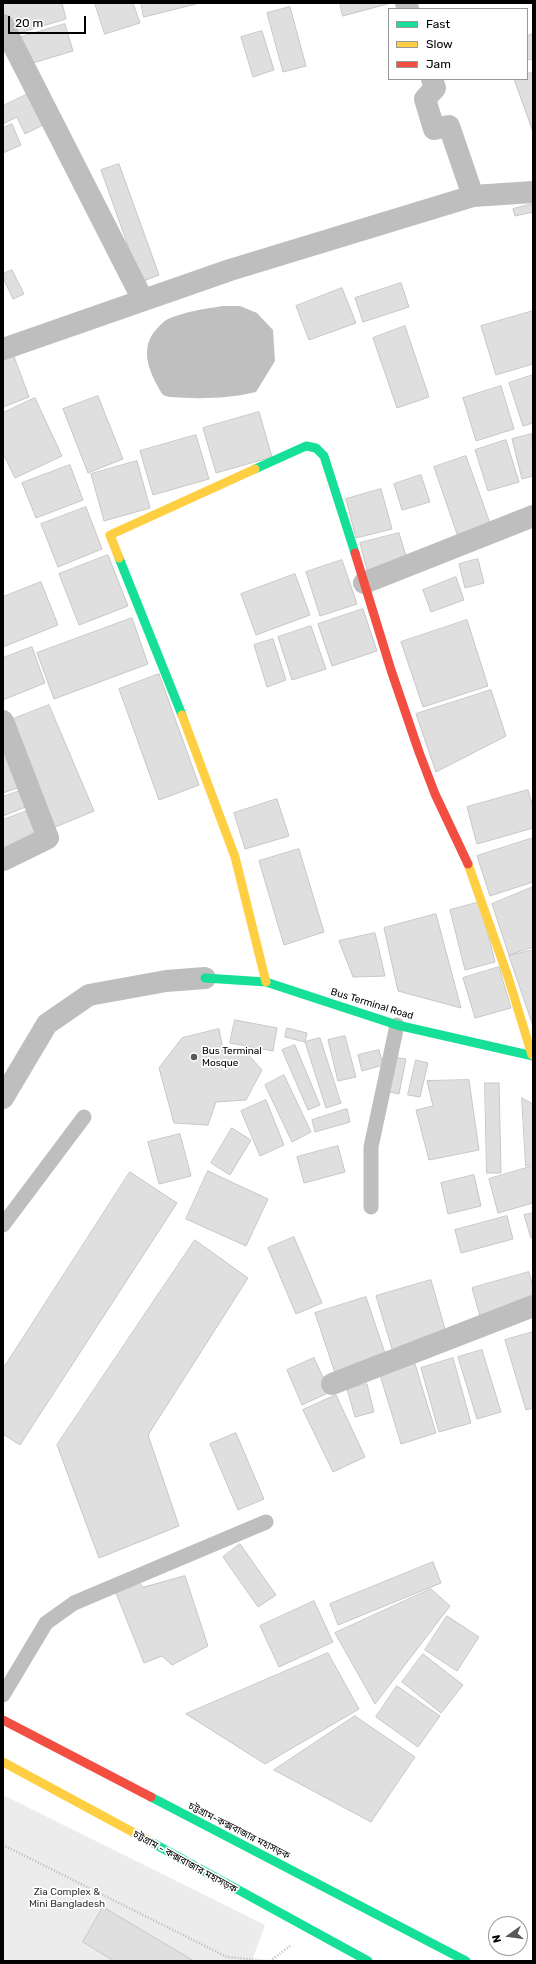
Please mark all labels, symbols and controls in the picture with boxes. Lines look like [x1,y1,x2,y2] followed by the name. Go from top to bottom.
[10,8,88,34] scale bar
[388,8,528,80] legend
[15,16,43,30] text: 20 m
[426,17,450,31] text: Fast
[426,37,453,51] text: Slow
[426,57,451,71] text: Jam
[329,986,415,1022] street label: Bus Terminal Road
[202,1045,262,1068] place label: Bus Terminal Mosque
[189,1052,199,1062] marker: Bus Terminal Mosque
[186,1800,292,1862] street label: চট্টগ্রাম-কক্সবাজার মহাসড়ক
[131,1828,239,1896] street label: চট্টগ্রাম - কক্সবাজার মহাসড়ক
[29,1886,105,1910] park label: Zia Complex & Mini Bangladesh
[488,1916,528,1956] north arrow
[490,1933,504,1944] text: N

